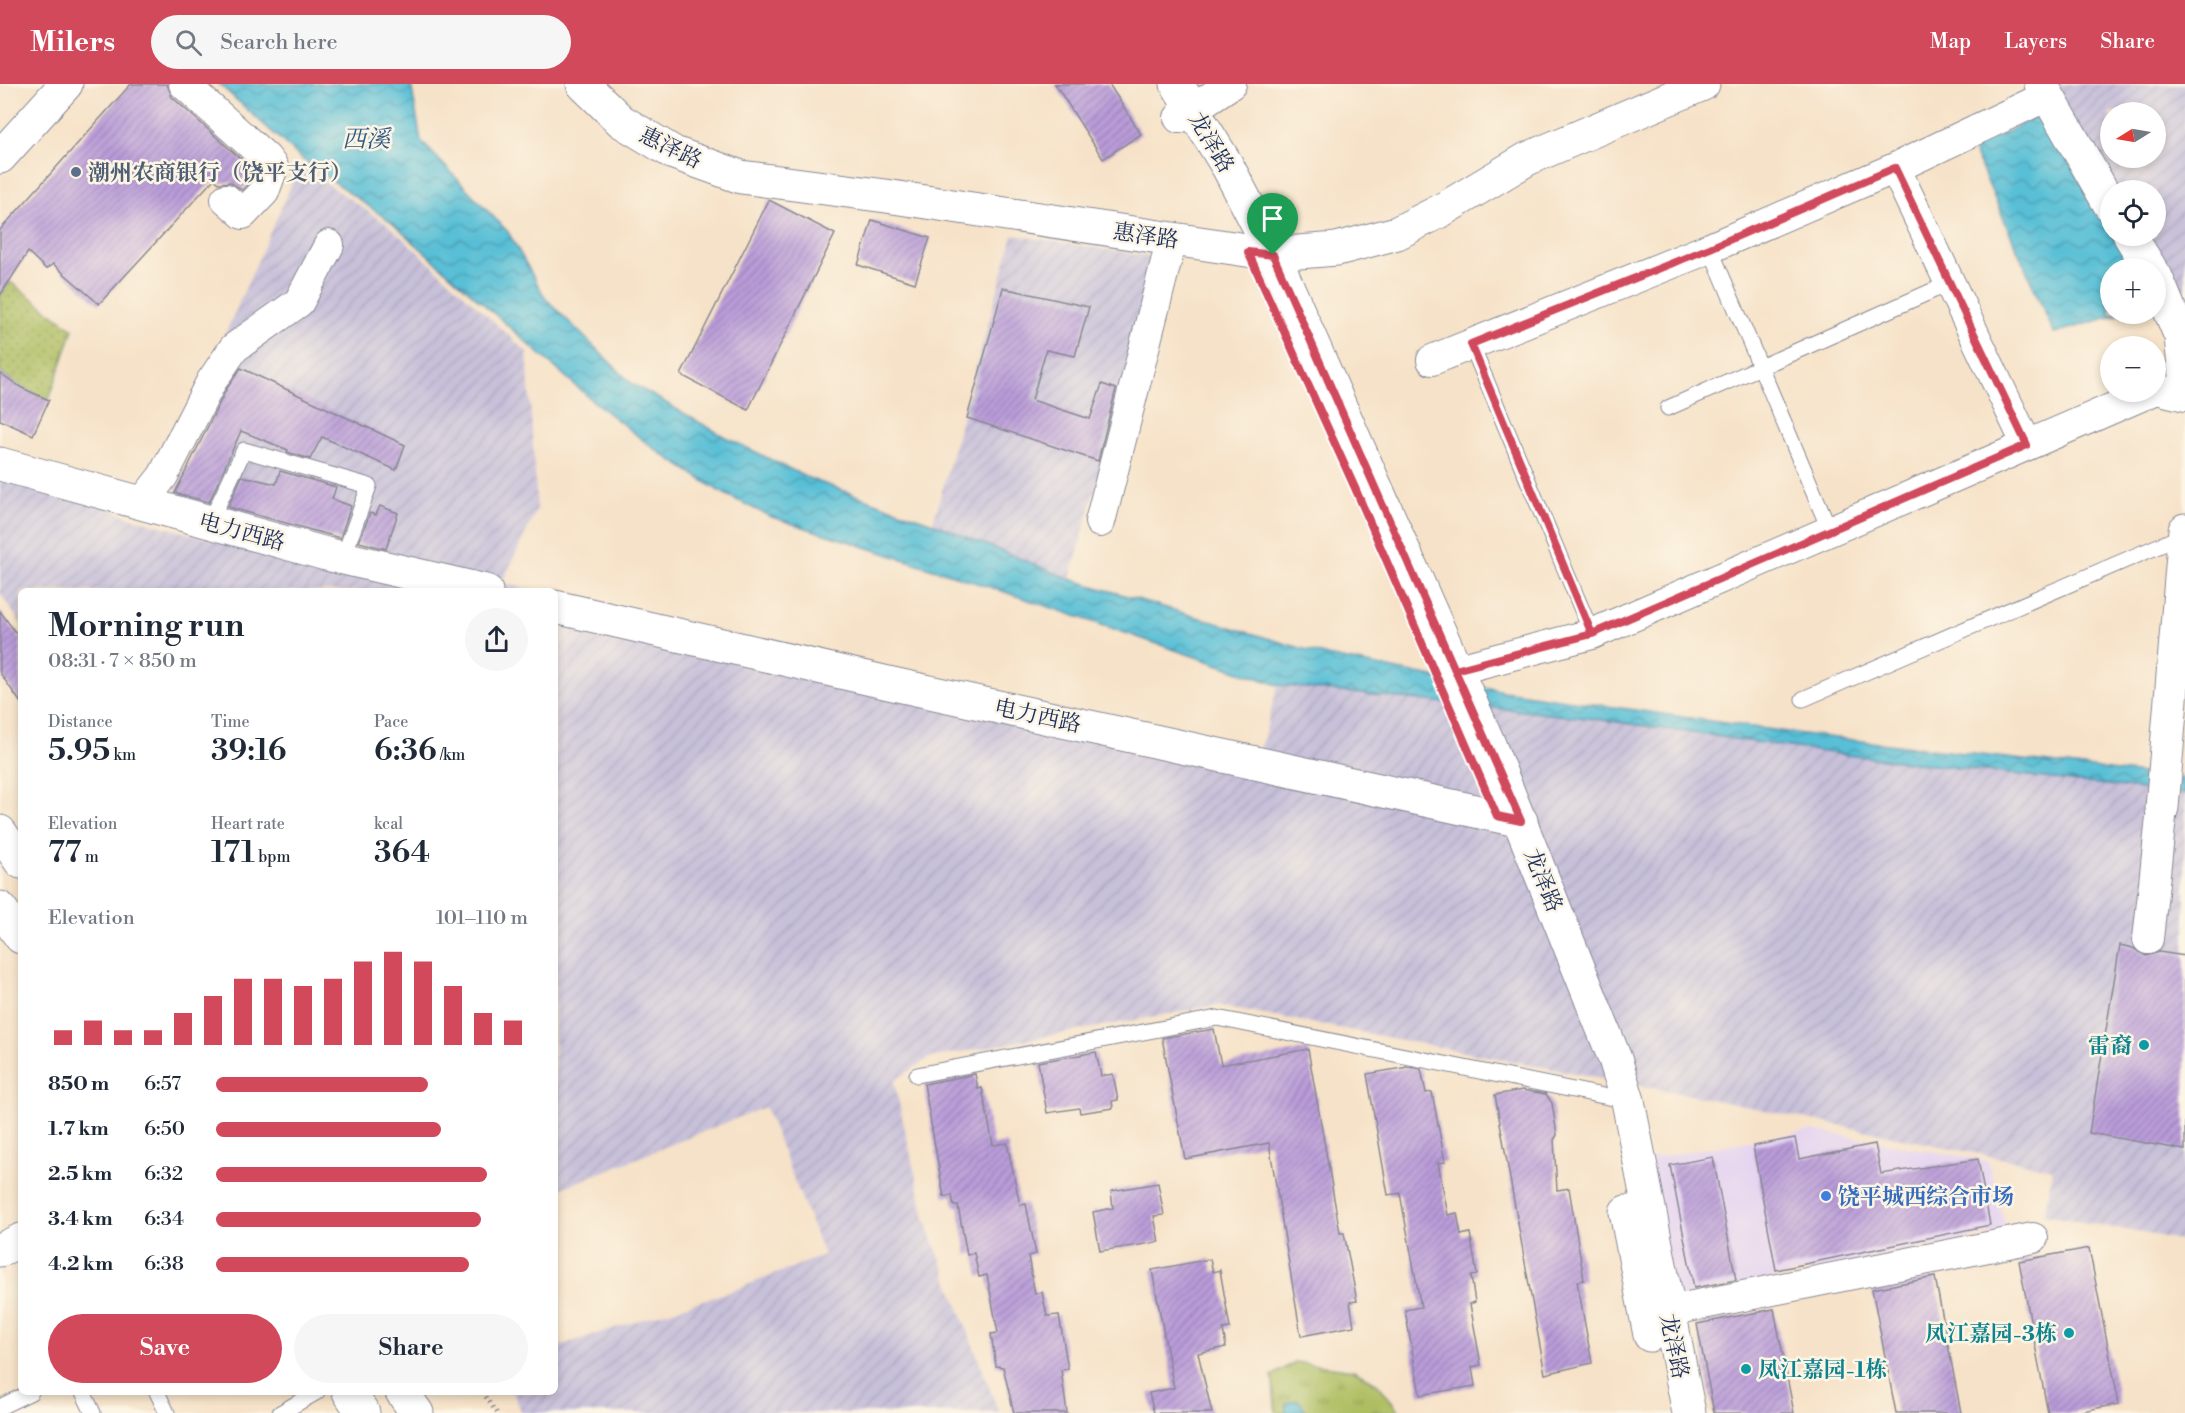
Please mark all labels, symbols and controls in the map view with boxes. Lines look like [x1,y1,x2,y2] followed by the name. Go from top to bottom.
[151,15,571,69] search box
[30,25,115,60] text: Milers
[172,26,205,59] icon: search
[220,29,338,56] text: Search here
[1930,29,1971,55] text: Map
[2004,29,2067,55] text: Layers
[2100,29,2155,55] text: Share
[2100,102,2166,168] north arrow
[2100,102,2166,402] map controls
[1182,108,1239,178] street label: 龙泽路
[635,122,706,175] street label: 惠泽路
[342,125,393,155] water label: 西溪
[88,160,352,187] place label: 潮州农商银行（饶平支行）
[69,165,83,179] marker: 潮州农商银行（饶平支行）
[2100,180,2166,246] button: locate
[1247,193,1298,255] pin
[1256,202,1289,235] icon: arrive
[1111,219,1180,254] street label: 惠泽路
[2100,258,2166,324] button: +
[2100,336,2166,402] button: −
[196,508,288,557] street label: 电力西路
[48,606,245,647] text: Morning run
[465,608,528,671] button: share
[48,649,197,674] text: 08:31 · 7 × 850 m
[992,694,1084,739] street label: 电力西路
[48,712,113,732] text: Distance
[211,712,250,732] text: Time
[374,712,408,732] text: Pace
[48,732,110,770] text: 5.95
[211,732,286,770] text: 39:16
[374,732,437,770] text: 6:36
[110,745,136,765] text: km
[437,745,465,765] text: /km
[48,814,117,834] text: Elevation
[211,814,285,834] text: Heart rate
[374,814,403,834] text: kcal
[48,834,81,872] text: 77
[211,834,255,872] text: 171
[374,834,430,872] text: 364
[1518,845,1567,916] street label: 龙泽路
[81,847,99,867] text: m
[255,847,291,867] text: bpm
[48,906,135,931] text: Elevation
[436,906,528,931] text: 101–110 m
[2088,1033,2132,1060] place label: 雷裔
[2137,1038,2151,1052] marker: 雷裔
[48,1072,109,1097] text: 850 m
[144,1072,181,1097] text: 6:57
[48,1117,109,1142] text: 1.7 km
[144,1117,185,1142] text: 6:50
[48,1162,112,1187] text: 2.5 km
[144,1162,183,1187] text: 6:32
[1838,1184,2014,1211] place label: 饶平城西综合市场
[1819,1189,1833,1203] marker: 饶平城西综合市场
[48,1207,113,1232] text: 3.4 km
[144,1207,184,1232] text: 6:34
[48,1252,113,1277] text: 4.2 km
[144,1252,184,1277] text: 6:38
[1653,1311,1694,1381] street label: 龙泽路
[48,1314,282,1383] button: Save
[294,1314,528,1383] button: Share
[1925,1321,2057,1348] place label: 凤江嘉园-3栋
[2062,1326,2076,1340] marker: 凤江嘉园-3栋
[1758,1357,1887,1384] place label: 凤江嘉园-1栋
[1739,1362,1753,1376] marker: 凤江嘉园-1栋

